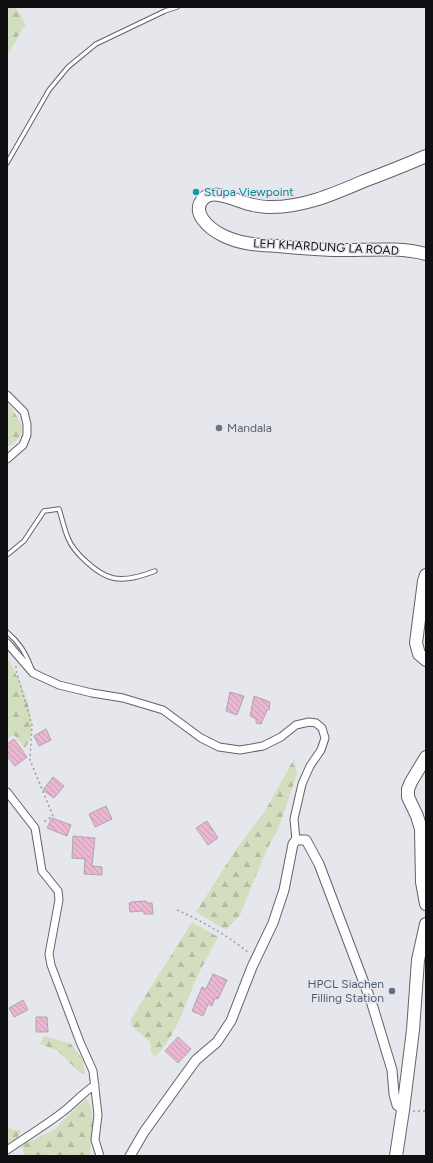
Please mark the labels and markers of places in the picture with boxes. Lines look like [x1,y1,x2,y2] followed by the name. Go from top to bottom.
[204,185,294,199] place label: Stupa Viewpoint
[191,187,201,197] marker: Stupa Viewpoint
[227,421,272,435] place label: Mandala
[214,423,224,433] marker: Mandala
[307,977,384,1005] place label: HPCL Siachen Filling Station
[387,986,397,996] marker: HPCL Siachen Filling Station

